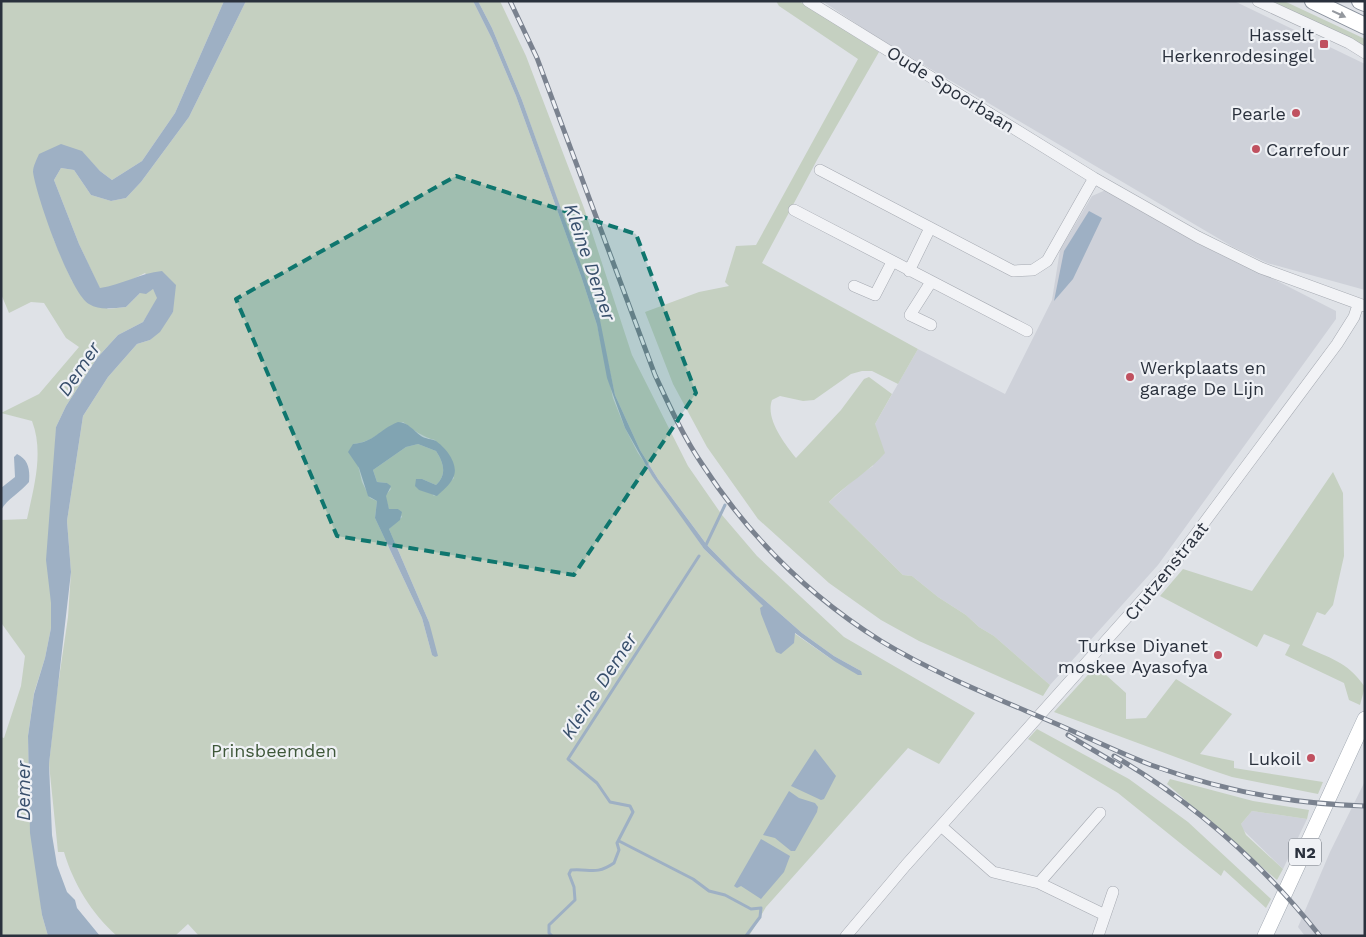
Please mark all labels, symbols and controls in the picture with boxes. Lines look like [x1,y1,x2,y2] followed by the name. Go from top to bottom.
[1332,10,1346,18] one-way arrow
[1161,24,1314,66] place label: Hasselt Herkenrodesingel
[1318,38,1330,50] marker: Hasselt Herkenrodesingel
[883,41,1019,137] street label: Oude Spoorbaan
[1231,103,1286,124] place label: Pearle
[1290,107,1302,119] marker: Pearle
[1266,139,1349,160] place label: Carrefour
[1250,143,1262,155] marker: Carrefour
[559,200,621,324] water label: Kleine Demer
[53,337,106,400] water label: Demer
[1140,357,1266,399] place label: Werkplaats en garage De Lijn
[1124,371,1136,383] marker: Werkplaats en garage De Lijn
[1120,517,1213,625] street label: Crutzenstraat
[556,628,642,743] water label: Kleine Demer
[1058,635,1208,677] place label: Turkse Diyanet moskee Ayasofya
[1212,649,1224,661] marker: Turkse Diyanet moskee Ayasofya
[211,740,337,761] park label: Prinsbeemden
[1248,748,1301,769] place label: Lukoil
[1305,752,1317,764] marker: Lukoil
[12,760,35,821] water label: Demer
[1289,839,1321,866] road number: N2

